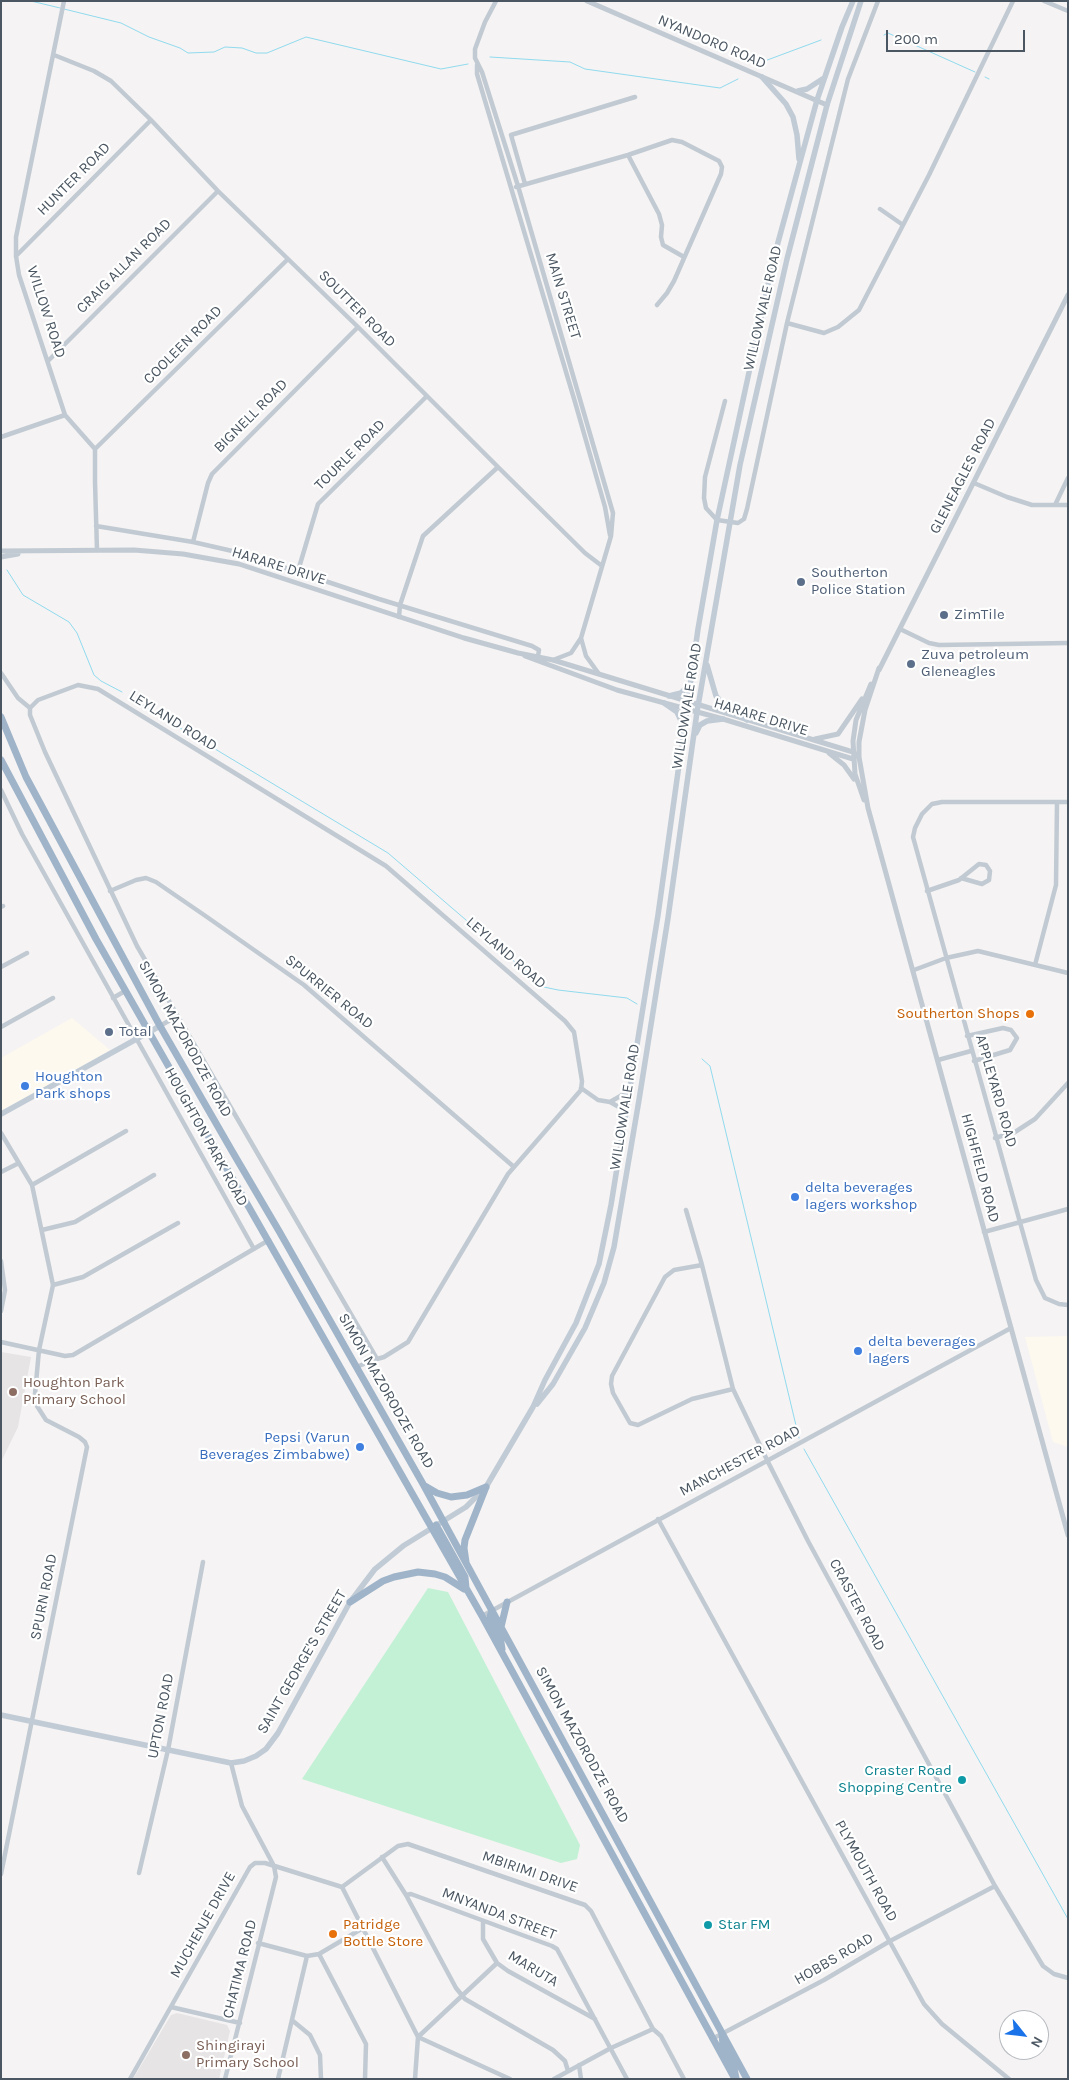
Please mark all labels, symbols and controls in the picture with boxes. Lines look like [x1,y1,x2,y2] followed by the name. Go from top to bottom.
[655,11,769,73] street label: NYANDORO ROAD
[889,20,1028,52] scale bar
[894,30,938,48] text: 200 m
[34,139,114,219] street label: HUNTER ROAD
[73,215,175,317] street label: CRAIG ALLAN ROAD
[740,244,786,372] street label: WILLOWVALE ROAD
[541,251,585,341] street label: MAIN STREET
[23,264,69,360] street label: WILLOW ROAD
[315,267,399,351] street label: SOUTTER ROAD
[140,302,226,388] street label: COOLEEN ROAD
[210,375,292,457] street label: BIGNELL ROAD
[926,415,1000,537] street label: GLENEAGLES ROAD
[311,416,389,494] street label: TOURLE ROAD
[230,543,328,589] street label: HARARE DRIVE
[811,564,905,599] place label: Southerton Police Station
[795,576,807,588] marker: Southerton Police Station
[954,606,1005,624] place label: ZimTile
[938,609,950,621] marker: ZimTile
[668,642,706,770] street label: WILLOWVALE ROAD
[921,646,1029,681] place label: Zuva petroleum Gleneagles
[905,658,917,670] marker: Zuva petroleum Gleneagles
[126,687,220,755] street label: LEYLAND ROAD
[712,694,810,740] street label: HARARE DRIVE
[462,913,550,993] street label: LEYLAND ROAD
[281,951,377,1033] street label: SPURRIER ROAD
[134,958,236,1120] street label: SIMON MAZORODZE ROAD
[896,1005,1020,1023] place label: Southerton Shops
[1024,1008,1036,1020] marker: Southerton Shops
[119,1023,152,1041] place label: Total
[103,1026,115,1038] marker: Total
[971,1033,1021,1149] street label: APPLEYARD ROAD
[606,1043,644,1171] street label: WILLOWVALE ROAD
[160,1065,252,1209] street label: HOUGHTON PARK ROAD
[35,1068,111,1103] place label: Houghton Park shops
[19,1080,31,1092] marker: Houghton Park shops
[957,1111,1003,1225] street label: HIGHFIELD ROAD
[805,1179,917,1214] place label: delta beverages lagers workshop
[789,1191,801,1203] marker: delta beverages lagers workshop
[334,1310,438,1472] street label: SIMON MAZORODZE ROAD
[868,1333,976,1368] place label: delta beverages lagers
[852,1345,864,1357] marker: delta beverages lagers
[23,1374,126,1409] place label: Houghton Park Primary School
[7,1386,19,1398] marker: Houghton Park Primary School
[676,1422,804,1500] street label: MANCHESTER ROAD
[199,1429,350,1464] place label: Pepsi (Varun Beverages Zimbabwe)
[354,1441,366,1453] marker: Pepsi (Varun Beverages Zimbabwe)
[27,1552,61,1642] street label: SPURN ROAD
[825,1556,889,1654] street label: CRASTER ROAD
[253,1587,351,1737] street label: SAINT GEORGE'S STREET
[531,1664,633,1826] street label: SIMON MAZORODZE ROAD
[144,1672,178,1760] street label: UPTON ROAD
[838,1762,952,1797] place label: Craster Road Shopping Centre
[956,1774,968,1786] marker: Craster Road Shopping Centre
[831,1817,901,1925] street label: PLYMOUTH ROAD
[480,1847,580,1897] street label: MBIRIMI DRIVE
[166,1869,240,1981] street label: MUCHENJE DRIVE
[439,1884,559,1944] street label: MNYANDA STREET
[343,1916,423,1951] place label: Patridge Bottle Store
[718,1916,771,1934] place label: Star FM
[219,1918,261,2020] street label: CHATIMA ROAD
[702,1919,714,1931] marker: Star FM
[327,1928,339,1940] marker: Patridge Bottle Store
[791,1929,877,1989] street label: HOBBS ROAD
[504,1947,562,1991] street label: MARUTA
[999,2010,1049,2060] north arrow
[1027,2034,1047,2051] text: N
[196,2037,299,2072] place label: Shingirayi Primary School
[180,2049,192,2061] marker: Shingirayi Primary School

